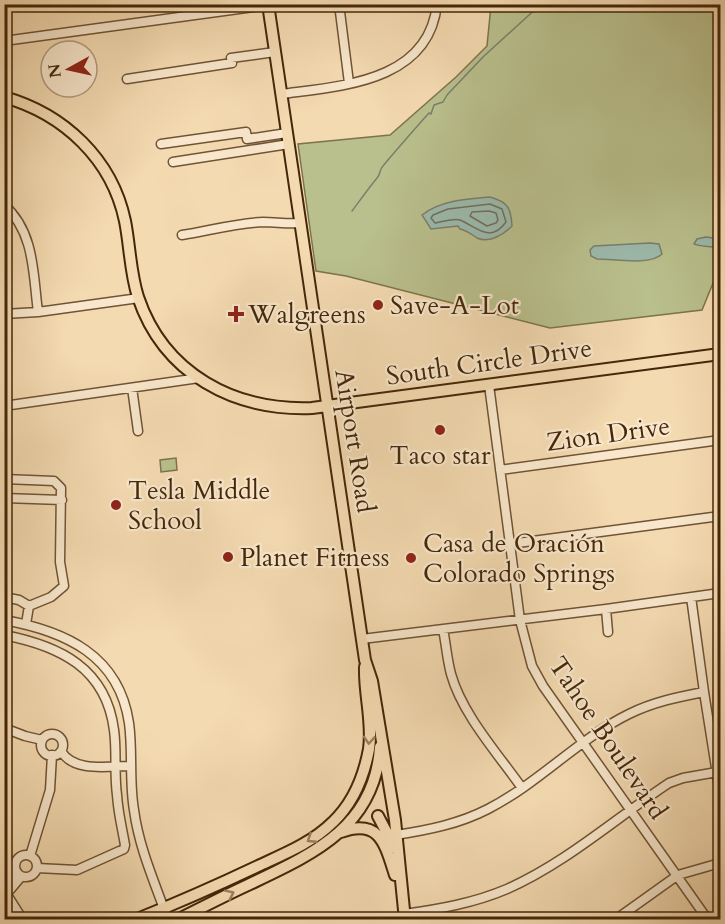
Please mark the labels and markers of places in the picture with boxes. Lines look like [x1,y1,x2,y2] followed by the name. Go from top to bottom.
[390,288,519,323] place label: Save-A-Lot
[247,297,366,332] place label: Walgreens
[371,298,385,312] marker: Save-A-Lot
[229,307,243,321] marker: Walgreens
[433,423,447,437] marker: Taco star
[390,438,491,473] place label: Taco star
[128,473,270,538] place label: Tesla Middle School
[109,498,123,512] marker: Tesla Middle School
[423,526,615,591] place label: Casa de Oración Colorado Springs
[240,540,389,575] place label: Planet Fitness
[221,550,235,564] marker: Planet Fitness
[404,551,418,565] marker: Casa de Oración Colorado Springs

